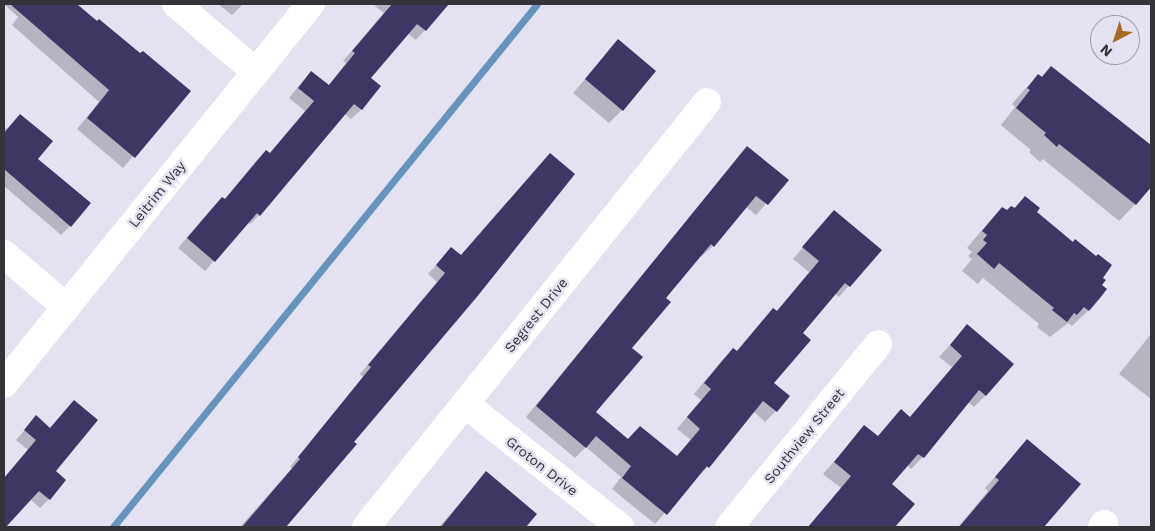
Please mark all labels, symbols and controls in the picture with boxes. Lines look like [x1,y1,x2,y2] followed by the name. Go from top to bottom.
[1090,15,1140,65] north arrow
[1097,41,1115,60] text: N
[125,157,189,231] street label: Leitrim Way
[501,274,571,356] street label: Segrest Drive
[760,385,848,487] street label: Southview Street
[503,433,581,499] street label: Groton Drive

